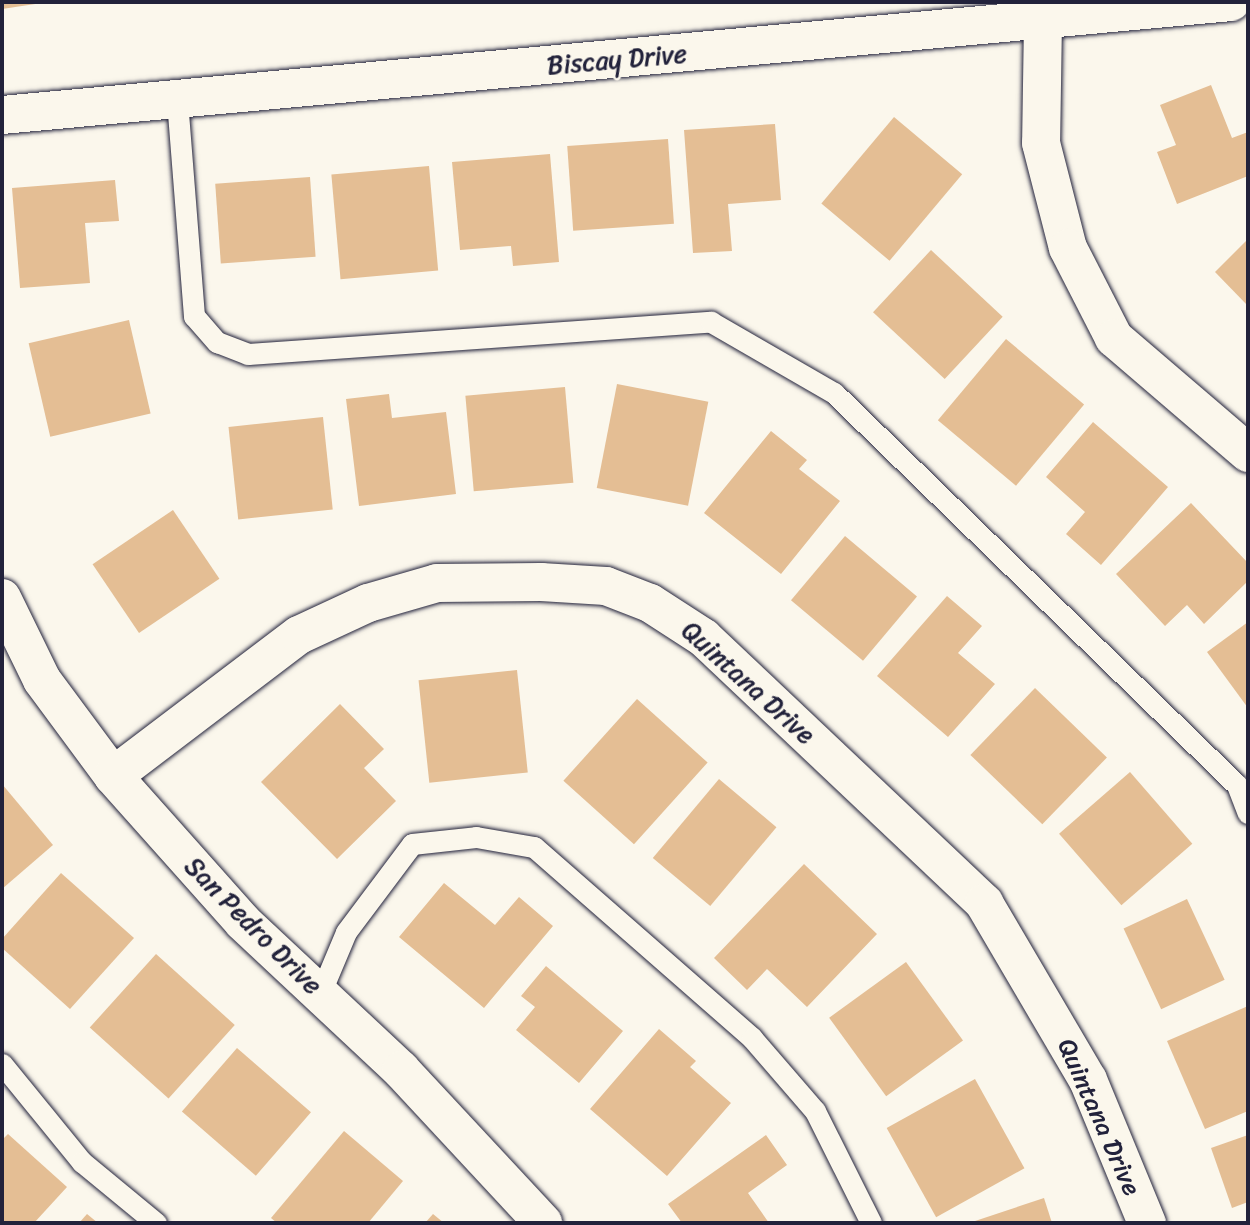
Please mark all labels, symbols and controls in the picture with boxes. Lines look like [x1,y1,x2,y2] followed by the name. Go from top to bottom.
[546,38,688,82] street label: Biscay Drive
[675,615,821,751] street label: Quintana Drive
[177,850,329,1002] street label: San Pedro Drive
[1050,1033,1148,1201] street label: Quintana Drive

